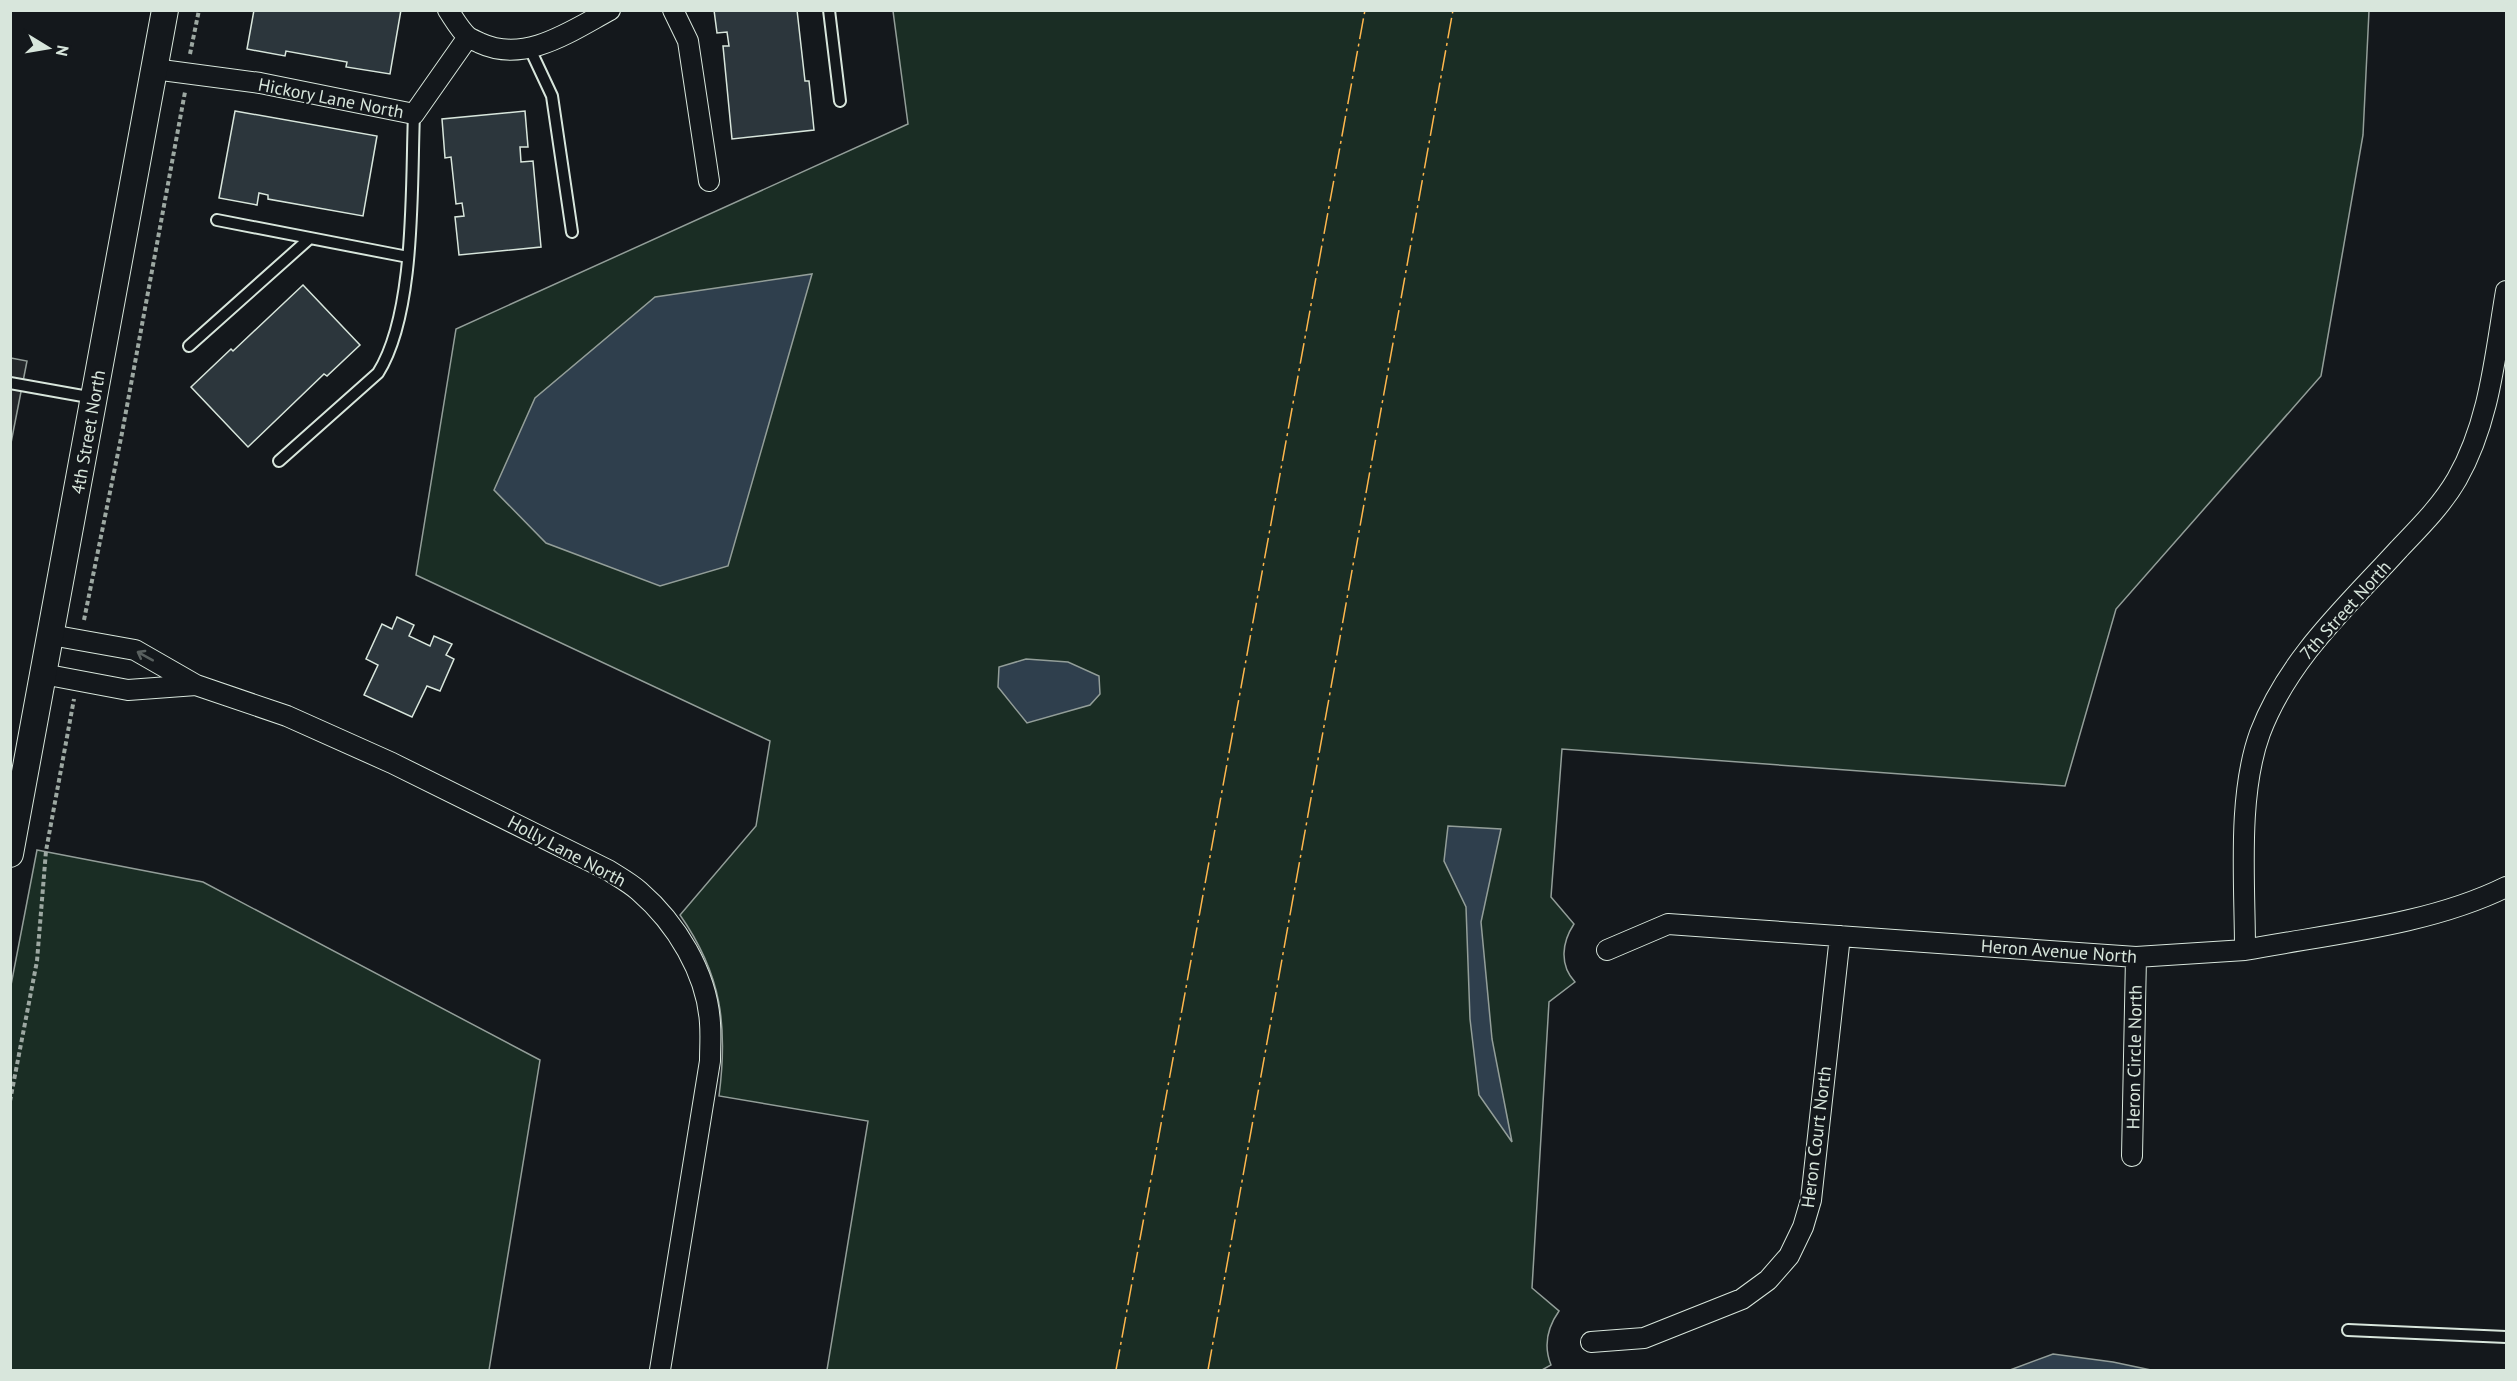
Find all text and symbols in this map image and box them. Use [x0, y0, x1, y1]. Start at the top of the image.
north arrow [18, 18, 78, 78]
text: N [52, 44, 74, 58]
street label: Hickory Lane North [256, 73, 406, 123]
street label: 4th Street North [66, 368, 110, 496]
street label: 7th Street North [2295, 556, 2395, 664]
one-way arrow [137, 650, 154, 662]
street label: Holly Lane North [504, 810, 630, 892]
street label: Heron Avenue North [1980, 934, 2138, 968]
street label: Heron Circle North [2121, 985, 2147, 1129]
street label: Heron Court North [1796, 1065, 1836, 1209]

